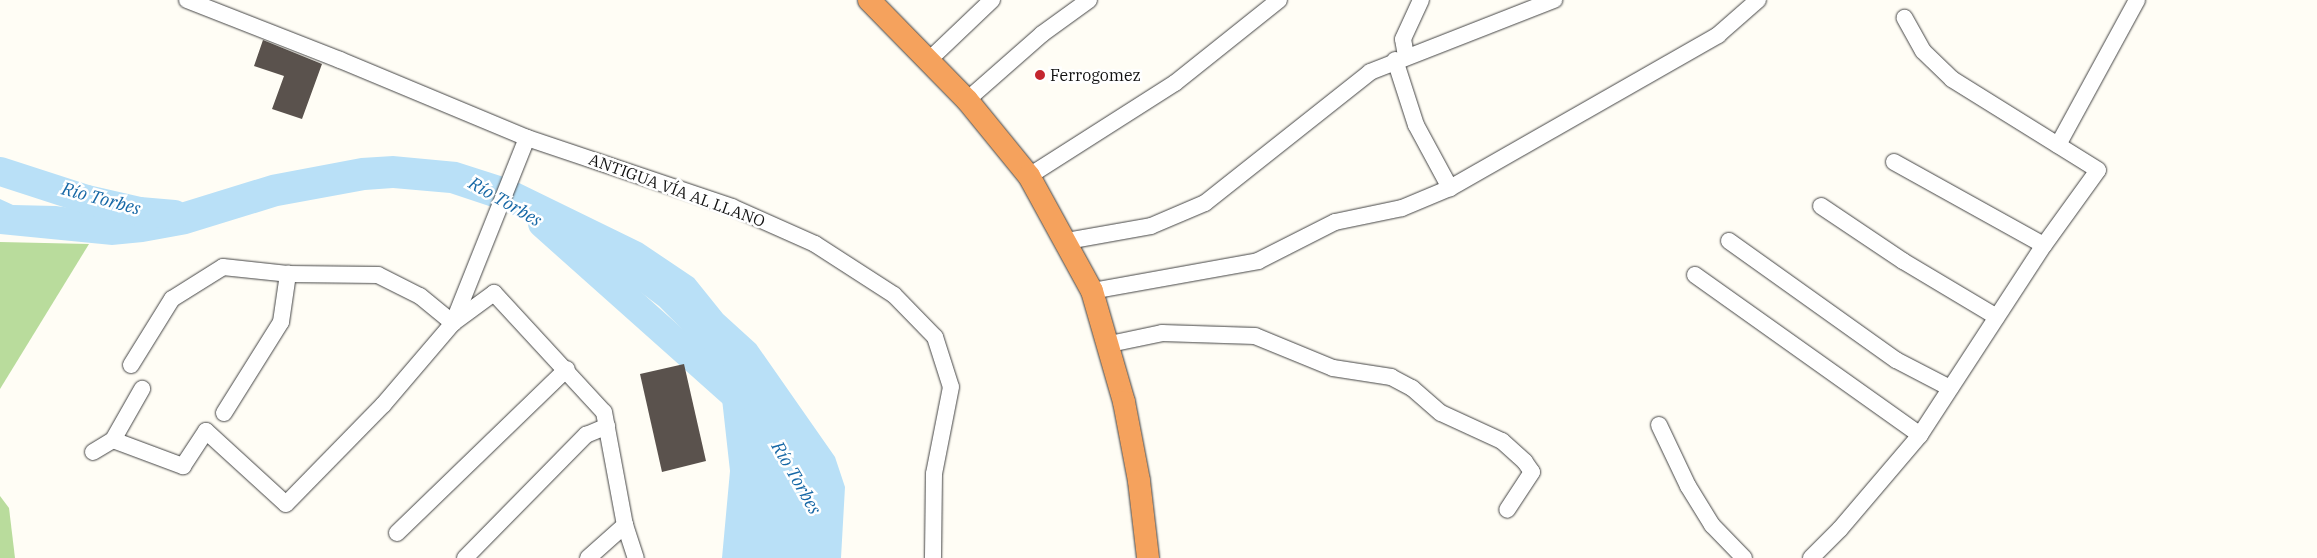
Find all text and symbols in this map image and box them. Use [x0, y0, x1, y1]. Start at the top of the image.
place label: Ferrogomez [1050, 65, 1141, 85]
marker: Ferrogomez [1034, 69, 1046, 81]
street label: ANTIGUA VÍA AL LLANO [586, 149, 768, 231]
water label: Río Torbes [465, 173, 545, 231]
water label: Río Torbes [59, 178, 143, 220]
water label: Río Torbes [767, 438, 825, 518]

